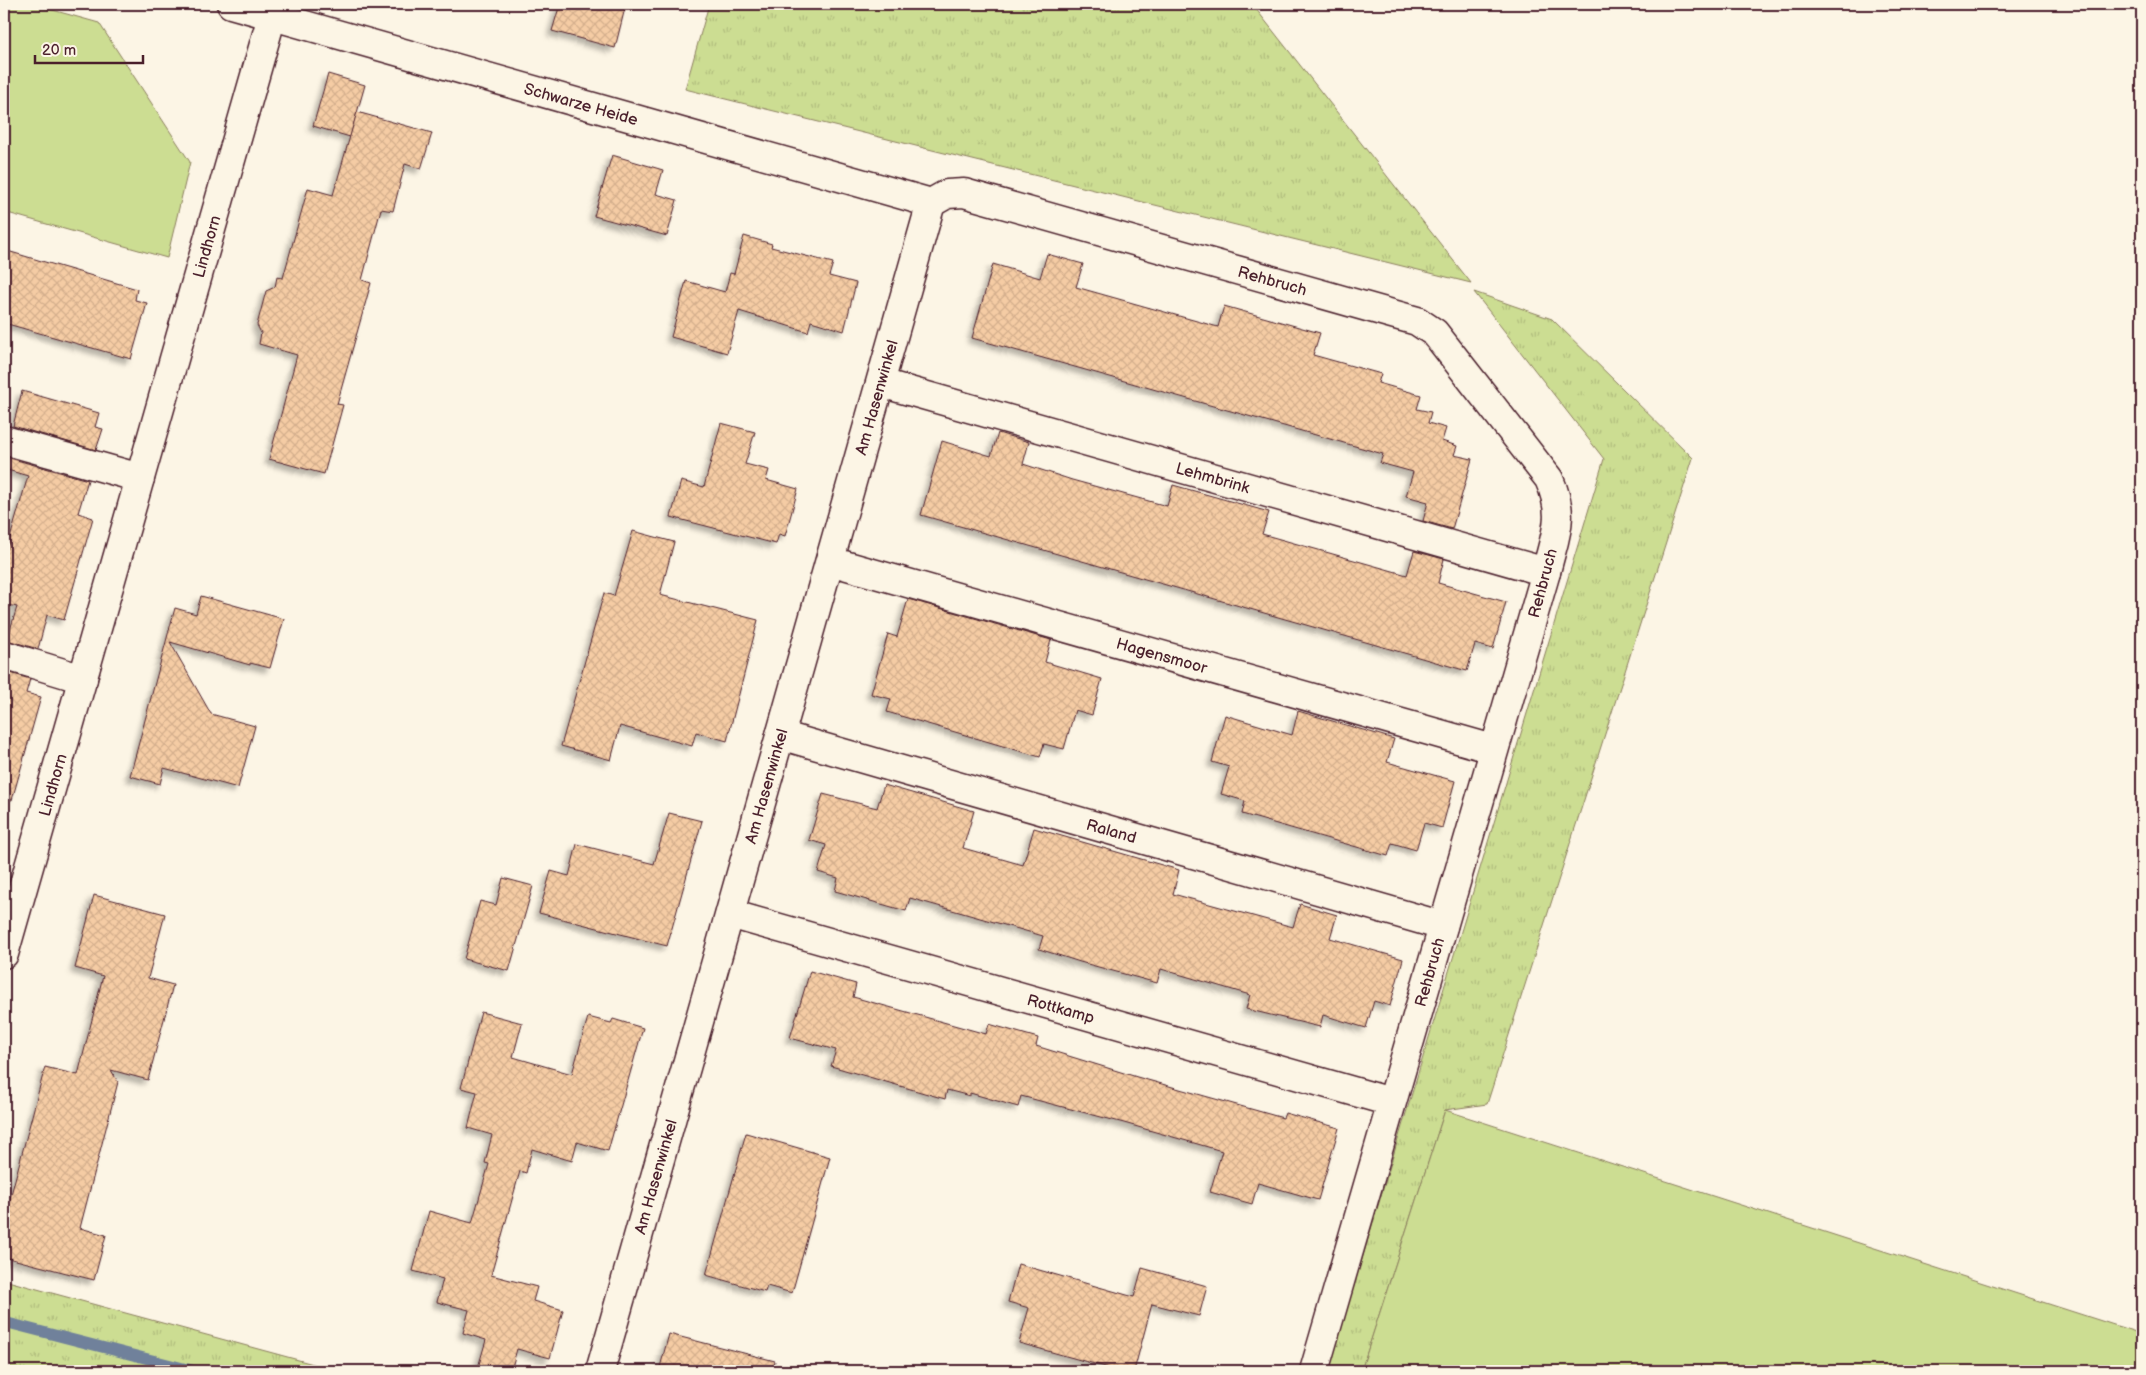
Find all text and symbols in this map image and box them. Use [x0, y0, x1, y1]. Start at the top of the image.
scale bar [35, 32, 142, 64]
text: 20 m [42, 41, 76, 60]
street label: Schwarze Heide [522, 80, 640, 130]
street label: Lindhorn [190, 213, 226, 280]
street label: Rehbruch [1235, 263, 1309, 300]
street label: Am Hasenwinkel [852, 338, 903, 457]
street label: Lehmbrink [1173, 459, 1252, 498]
street label: Rehbruch [1525, 547, 1562, 620]
street label: Hagensmoor [1114, 635, 1209, 679]
street label: Am Hasenwinkel [742, 727, 793, 846]
street label: Lindhorn [36, 752, 72, 819]
street label: Raland [1084, 816, 1138, 848]
street label: Rehbruch [1412, 936, 1449, 1009]
street label: Rottkamp [1025, 991, 1096, 1028]
street label: Am Hasenwinkel [631, 1117, 682, 1237]

